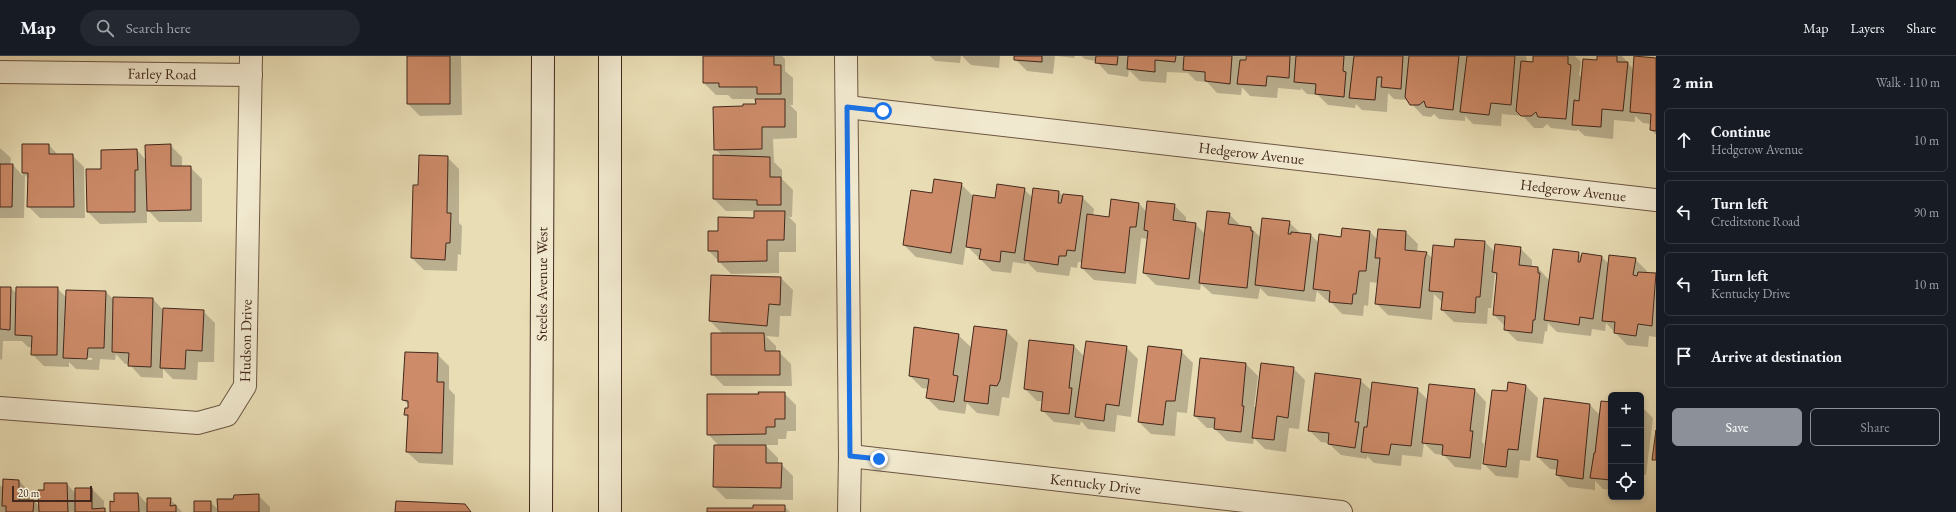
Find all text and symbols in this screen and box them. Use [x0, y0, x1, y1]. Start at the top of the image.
search box [80, 10, 360, 46]
text: Map [20, 15, 56, 40]
icon: search [94, 17, 116, 39]
text: Search here [126, 18, 191, 37]
text: Map [1803, 19, 1828, 37]
text: Layers [1850, 19, 1885, 37]
text: Share [1907, 19, 1936, 37]
street label: Farley Road [128, 64, 197, 83]
text: 2 min [1672, 71, 1713, 93]
text: Walk · 110 m [1876, 74, 1940, 91]
route start [874, 102, 892, 120]
text: Continue [1711, 122, 1771, 141]
icon: ahead [1673, 129, 1695, 151]
text: 10 m [1914, 132, 1939, 149]
street label: Hedgerow Avenue [1197, 137, 1305, 169]
text: Hedgerow Avenue [1711, 141, 1803, 158]
street label: Hedgerow Avenue [1519, 174, 1627, 206]
text: Turn left [1711, 194, 1768, 213]
icon: left [1673, 201, 1695, 223]
text: 90 m [1914, 204, 1939, 221]
text: Creditstone Road [1711, 213, 1800, 230]
street label: Steeles Avenue West [532, 226, 551, 341]
text: Turn left [1711, 266, 1768, 285]
icon: left [1673, 273, 1695, 295]
text: 10 m [1914, 276, 1939, 293]
text: Kentucky Drive [1711, 285, 1790, 302]
street label: Hudson Drive [235, 299, 256, 382]
icon: arrive [1673, 345, 1695, 367]
text: Arrive at destination [1711, 347, 1842, 366]
map controls [1608, 392, 1644, 500]
button: + [1608, 392, 1644, 428]
button: Save [1672, 408, 1802, 446]
button: Share [1810, 408, 1940, 446]
button: − [1608, 428, 1644, 464]
route end [870, 450, 888, 468]
button: locate [1608, 464, 1644, 500]
street label: Kentucky Drive [1049, 469, 1142, 498]
scale bar [12, 484, 92, 503]
text: 20 m [18, 486, 39, 500]

